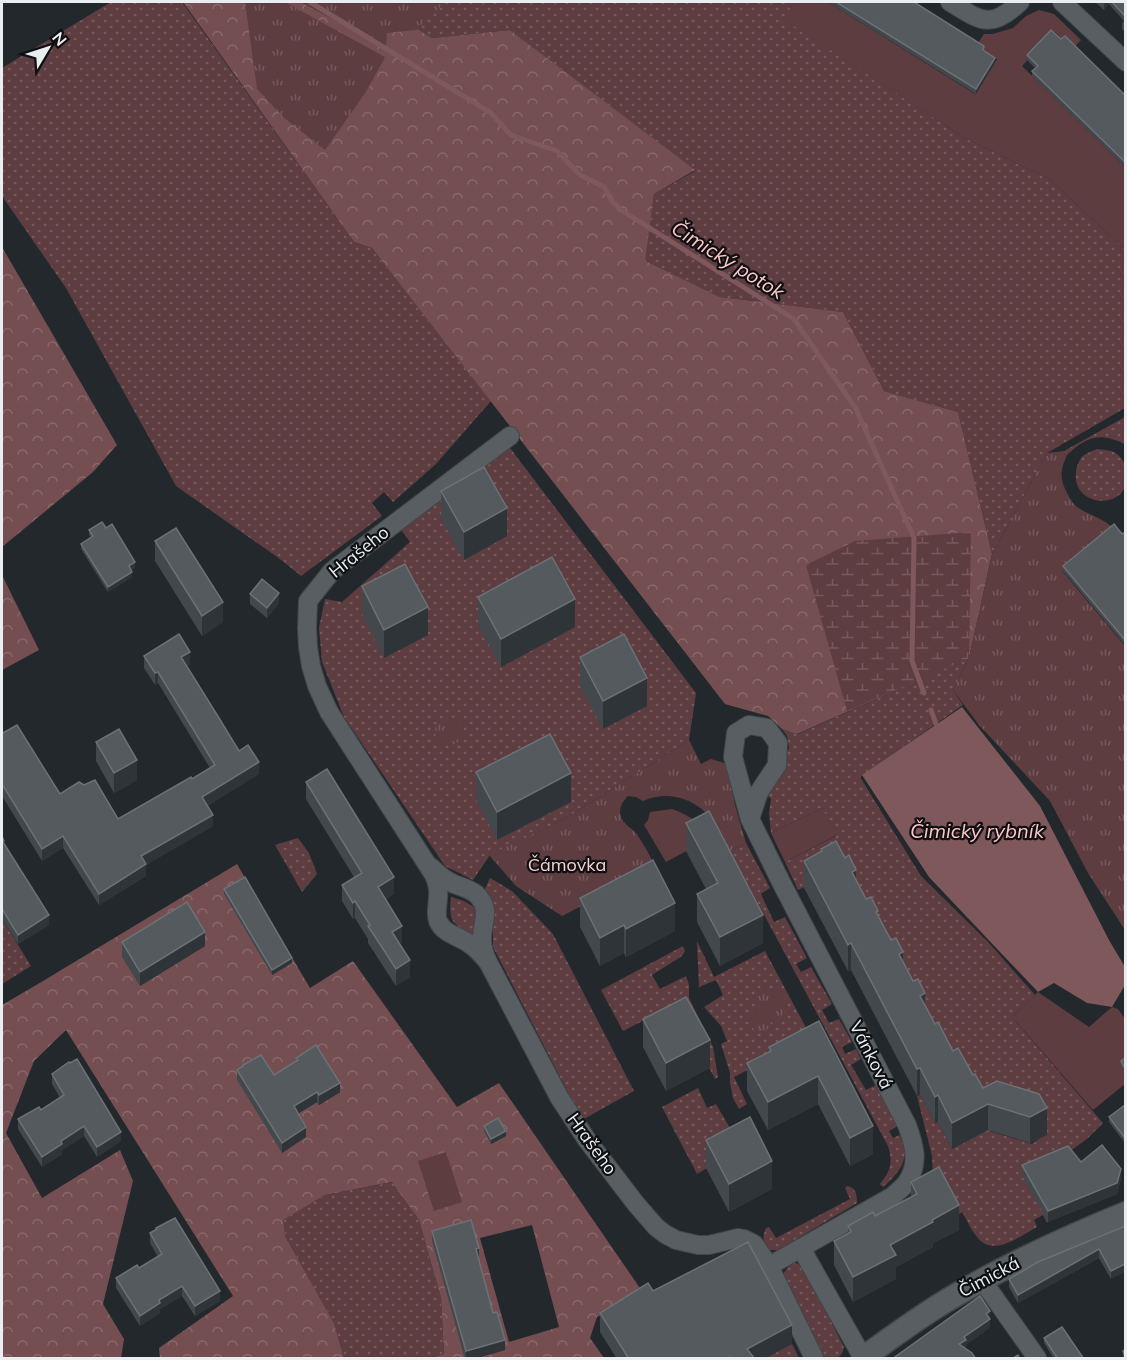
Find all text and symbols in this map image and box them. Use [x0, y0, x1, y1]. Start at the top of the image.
north arrow [18, 18, 78, 78]
text: N [48, 28, 71, 50]
water label: Čimický potok [667, 215, 790, 305]
street label: Hrašeho [324, 520, 393, 583]
water label: Čimický rybník [910, 818, 1045, 843]
park label: Čámovka [528, 853, 606, 876]
street label: Vánková [845, 1017, 898, 1093]
street label: Hrašeho [562, 1108, 622, 1179]
street label: Čimická [954, 1251, 1023, 1302]

